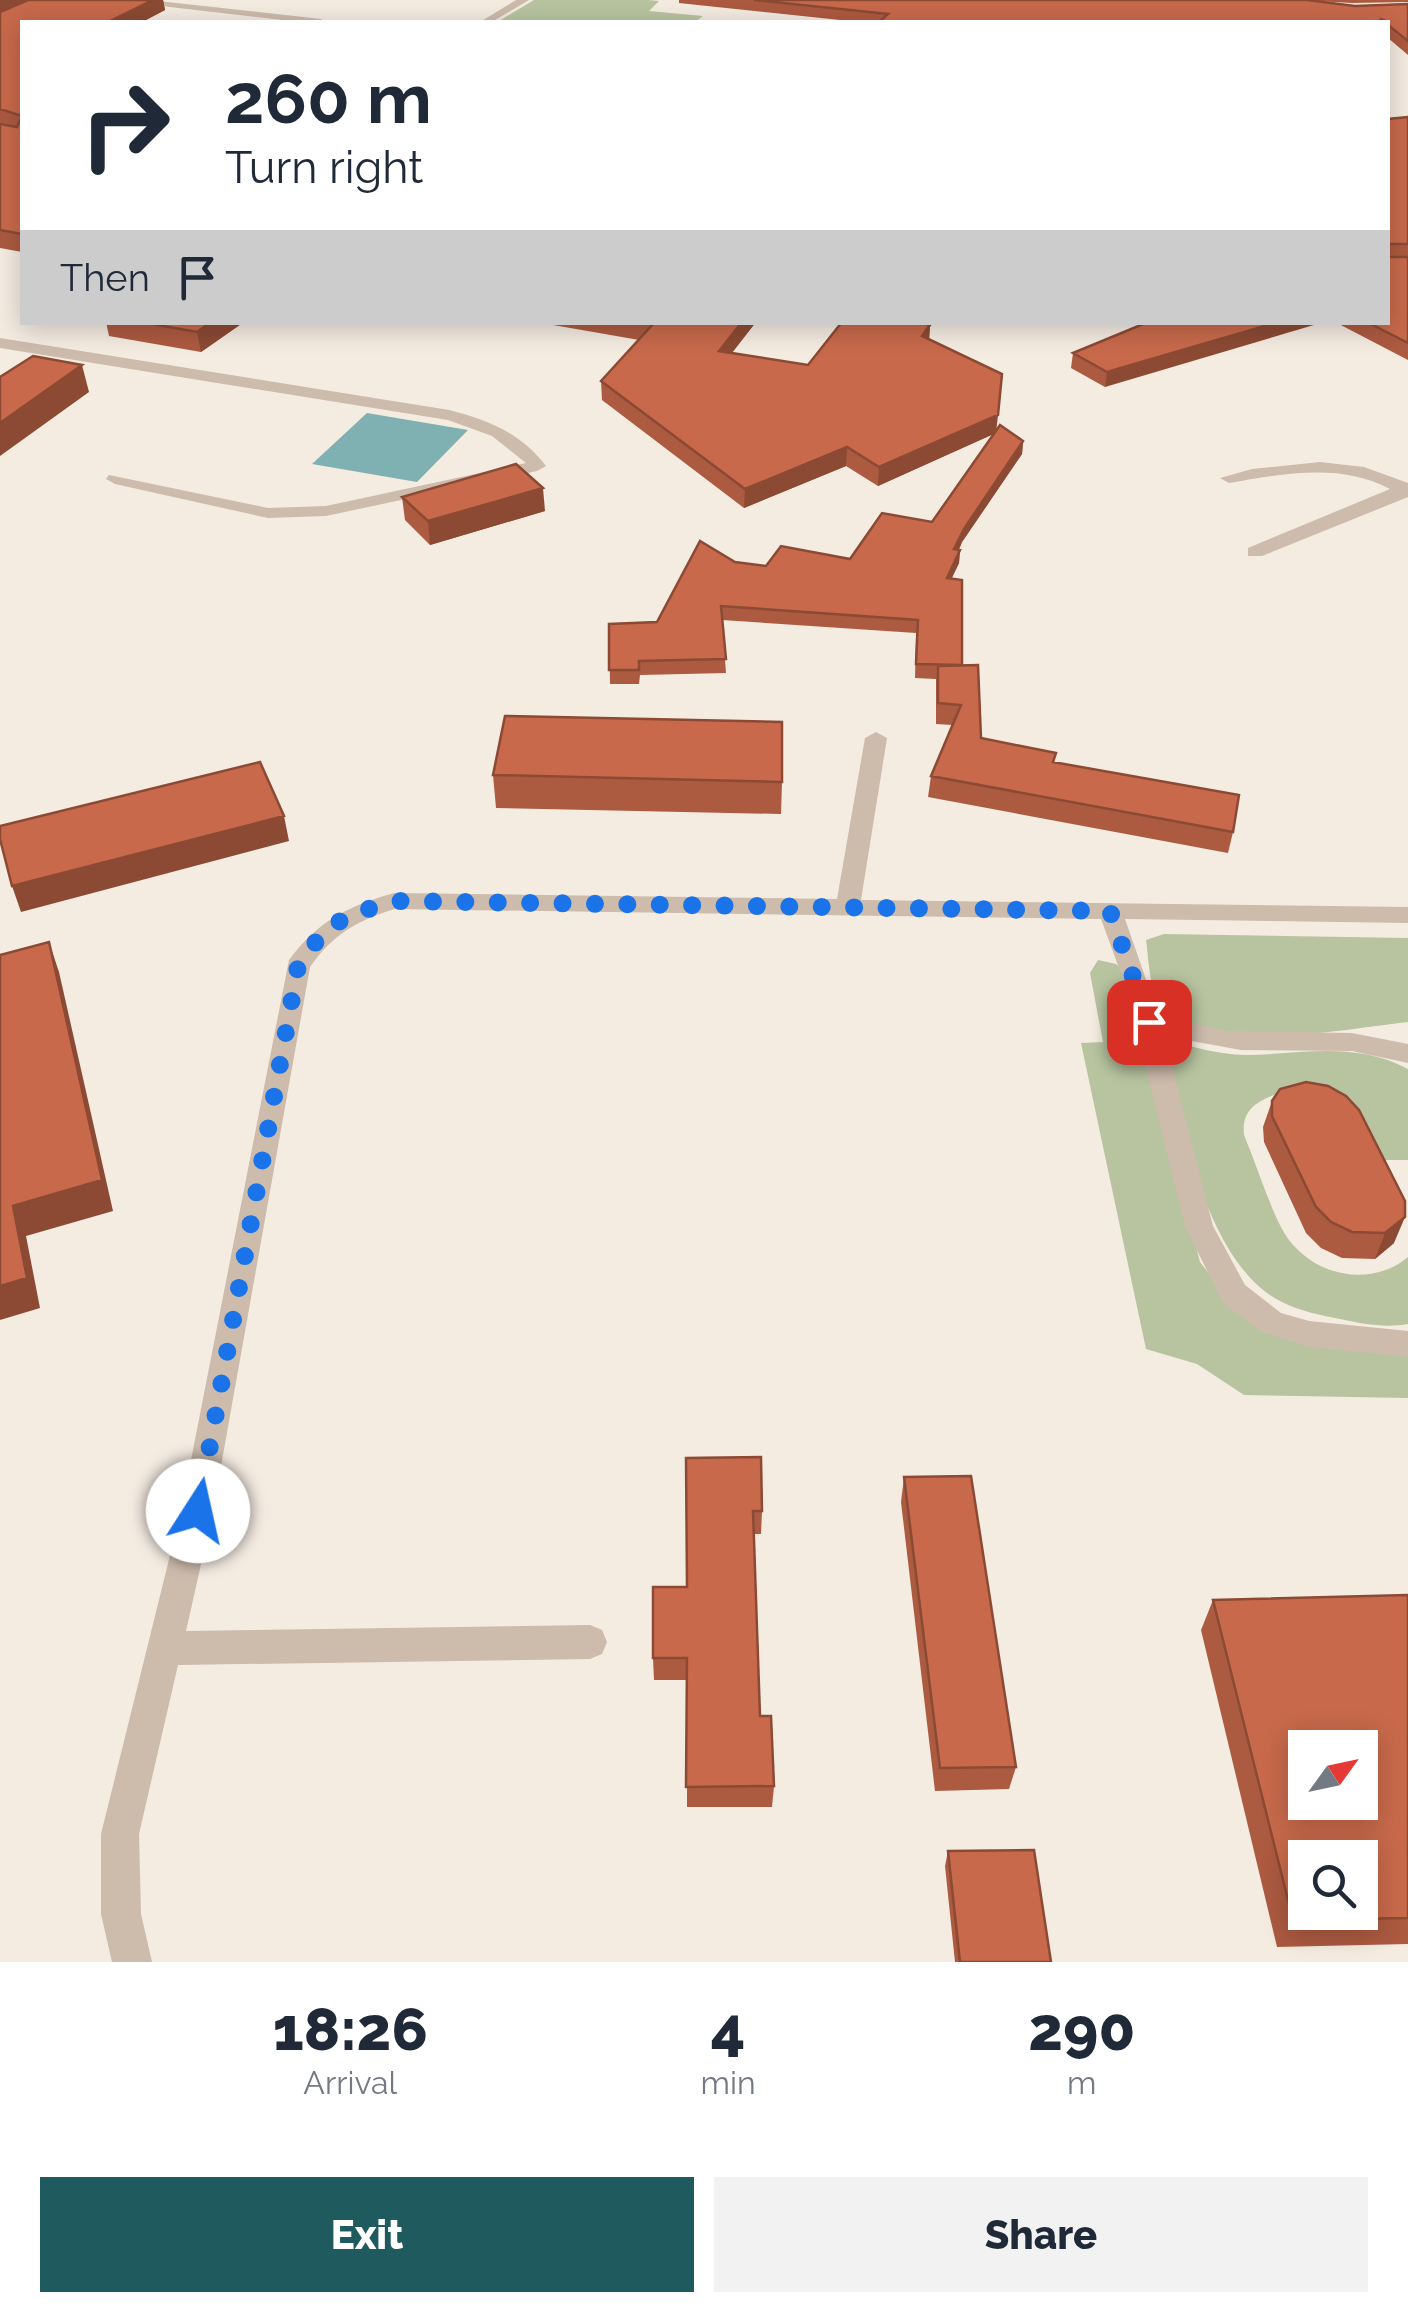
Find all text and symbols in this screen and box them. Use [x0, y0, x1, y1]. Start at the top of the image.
text: 260 m [225, 57, 432, 139]
icon: right [60, 60, 190, 190]
text: Turn right [225, 141, 423, 194]
icon: arrive [170, 250, 225, 305]
text: Then [60, 255, 150, 300]
pin [1107, 980, 1192, 1065]
icon: arrive [1122, 995, 1177, 1050]
position arrow [146, 1459, 250, 1563]
north arrow [1288, 1730, 1378, 1820]
map controls [1288, 1730, 1378, 1930]
button: search [1288, 1840, 1378, 1930]
text: 18:26 [273, 1994, 428, 2064]
text: 4 [711, 1994, 745, 2064]
text: 290 [1028, 1994, 1135, 2064]
text: Arrival [303, 2064, 397, 2101]
text: min [701, 2064, 756, 2101]
text: m [1067, 2064, 1097, 2101]
button: Exit [40, 2177, 694, 2292]
button: Share [714, 2177, 1368, 2292]

